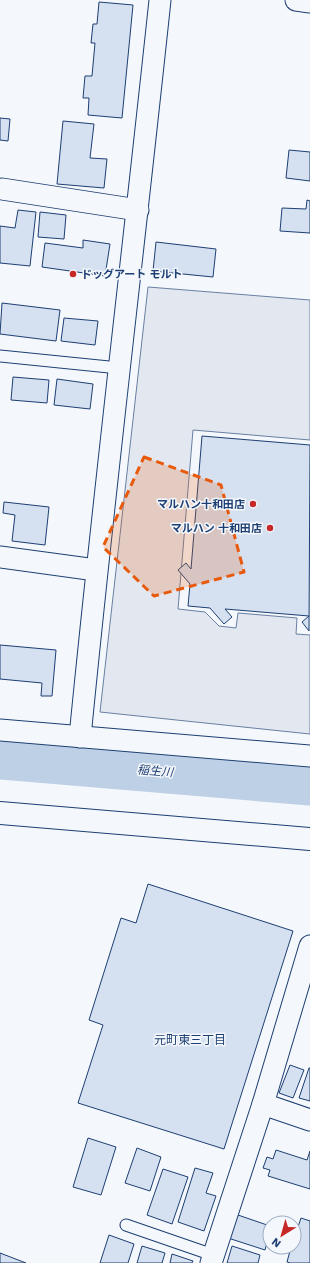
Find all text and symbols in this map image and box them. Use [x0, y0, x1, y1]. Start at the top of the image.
place label: ドッグアート モルト [81, 268, 183, 281]
marker: ドッグアート モルト [68, 269, 78, 279]
place label: マルハン十和田店 [157, 498, 245, 511]
marker: マルハン十和田店 [248, 499, 258, 509]
place label: マルハン 十和田店 [171, 522, 262, 535]
marker: マルハン 十和田店 [265, 523, 275, 533]
water label: 稲生川 [136, 762, 176, 780]
district label: 元町東三丁目 [154, 1033, 226, 1047]
north arrow [262, 1215, 302, 1255]
text: N [269, 1235, 283, 1250]

